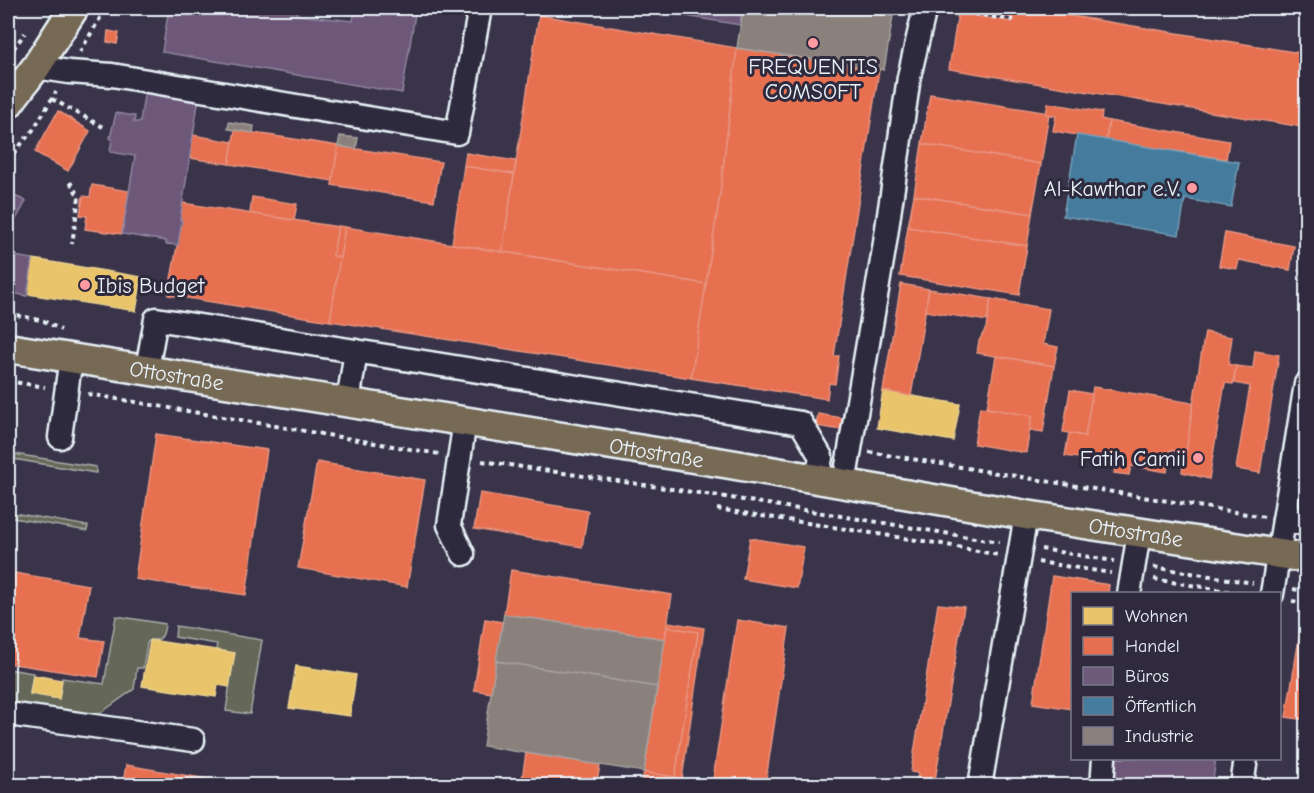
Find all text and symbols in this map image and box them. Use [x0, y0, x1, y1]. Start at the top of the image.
marker: FREQUENTIS COMSOFT [806, 36, 820, 50]
place label: FREQUENTIS COMSOFT [748, 54, 878, 105]
place label: Al-Kawthar e.V. [1044, 176, 1180, 202]
marker: Al-Kawthar e.V. [1185, 181, 1199, 195]
place label: Ibis Budget [97, 273, 205, 299]
marker: Ibis Budget [78, 278, 92, 292]
street label: Ottostraße [128, 356, 226, 397]
street label: Ottostraße [607, 433, 706, 474]
place label: Fatih Camii [1080, 446, 1186, 472]
marker: Fatih Camii [1191, 451, 1205, 465]
street label: Ottostraße [1087, 513, 1185, 553]
legend [1071, 592, 1281, 760]
text: Wohnen [1125, 606, 1188, 627]
text: Handel [1125, 636, 1180, 657]
text: Büros [1125, 666, 1169, 687]
text: Öffentlich [1125, 696, 1197, 717]
text: Industrie [1125, 726, 1194, 747]

